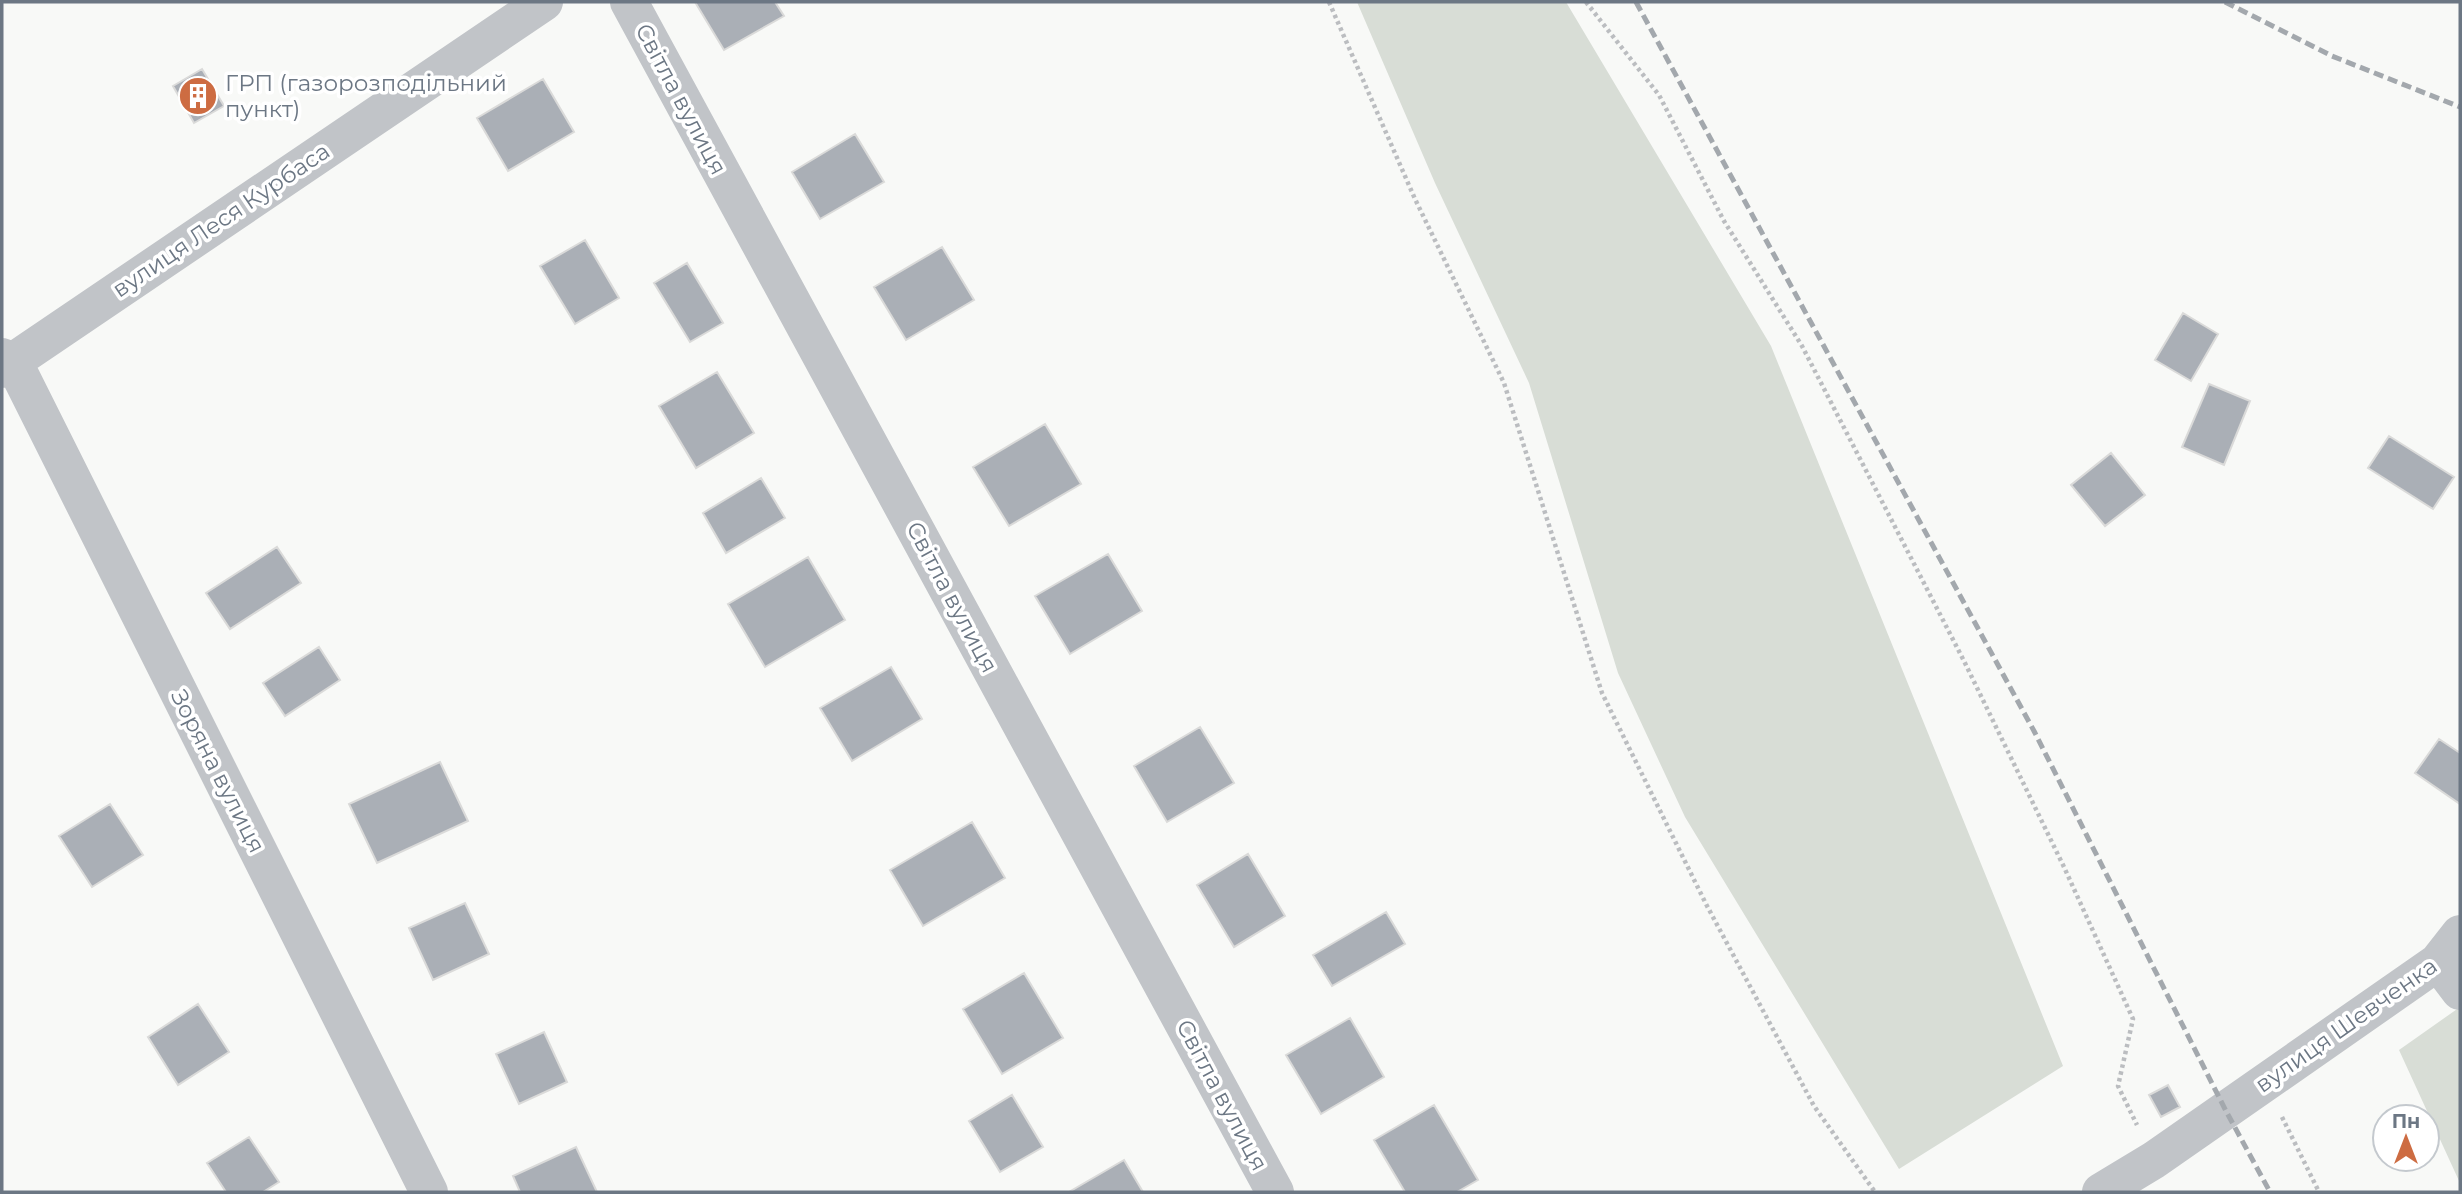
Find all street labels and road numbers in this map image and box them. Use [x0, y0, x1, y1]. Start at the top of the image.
street label: Світла вулиця [629, 19, 733, 179]
street label: вулиця Леся Курбаса [107, 137, 335, 303]
street label: Світла вулиця [900, 517, 1004, 677]
street label: Зоряна вулиця [165, 685, 271, 857]
street label: вулиця Шевченка [2250, 952, 2442, 1098]
street label: Світла вулиця [1170, 1015, 1274, 1175]

